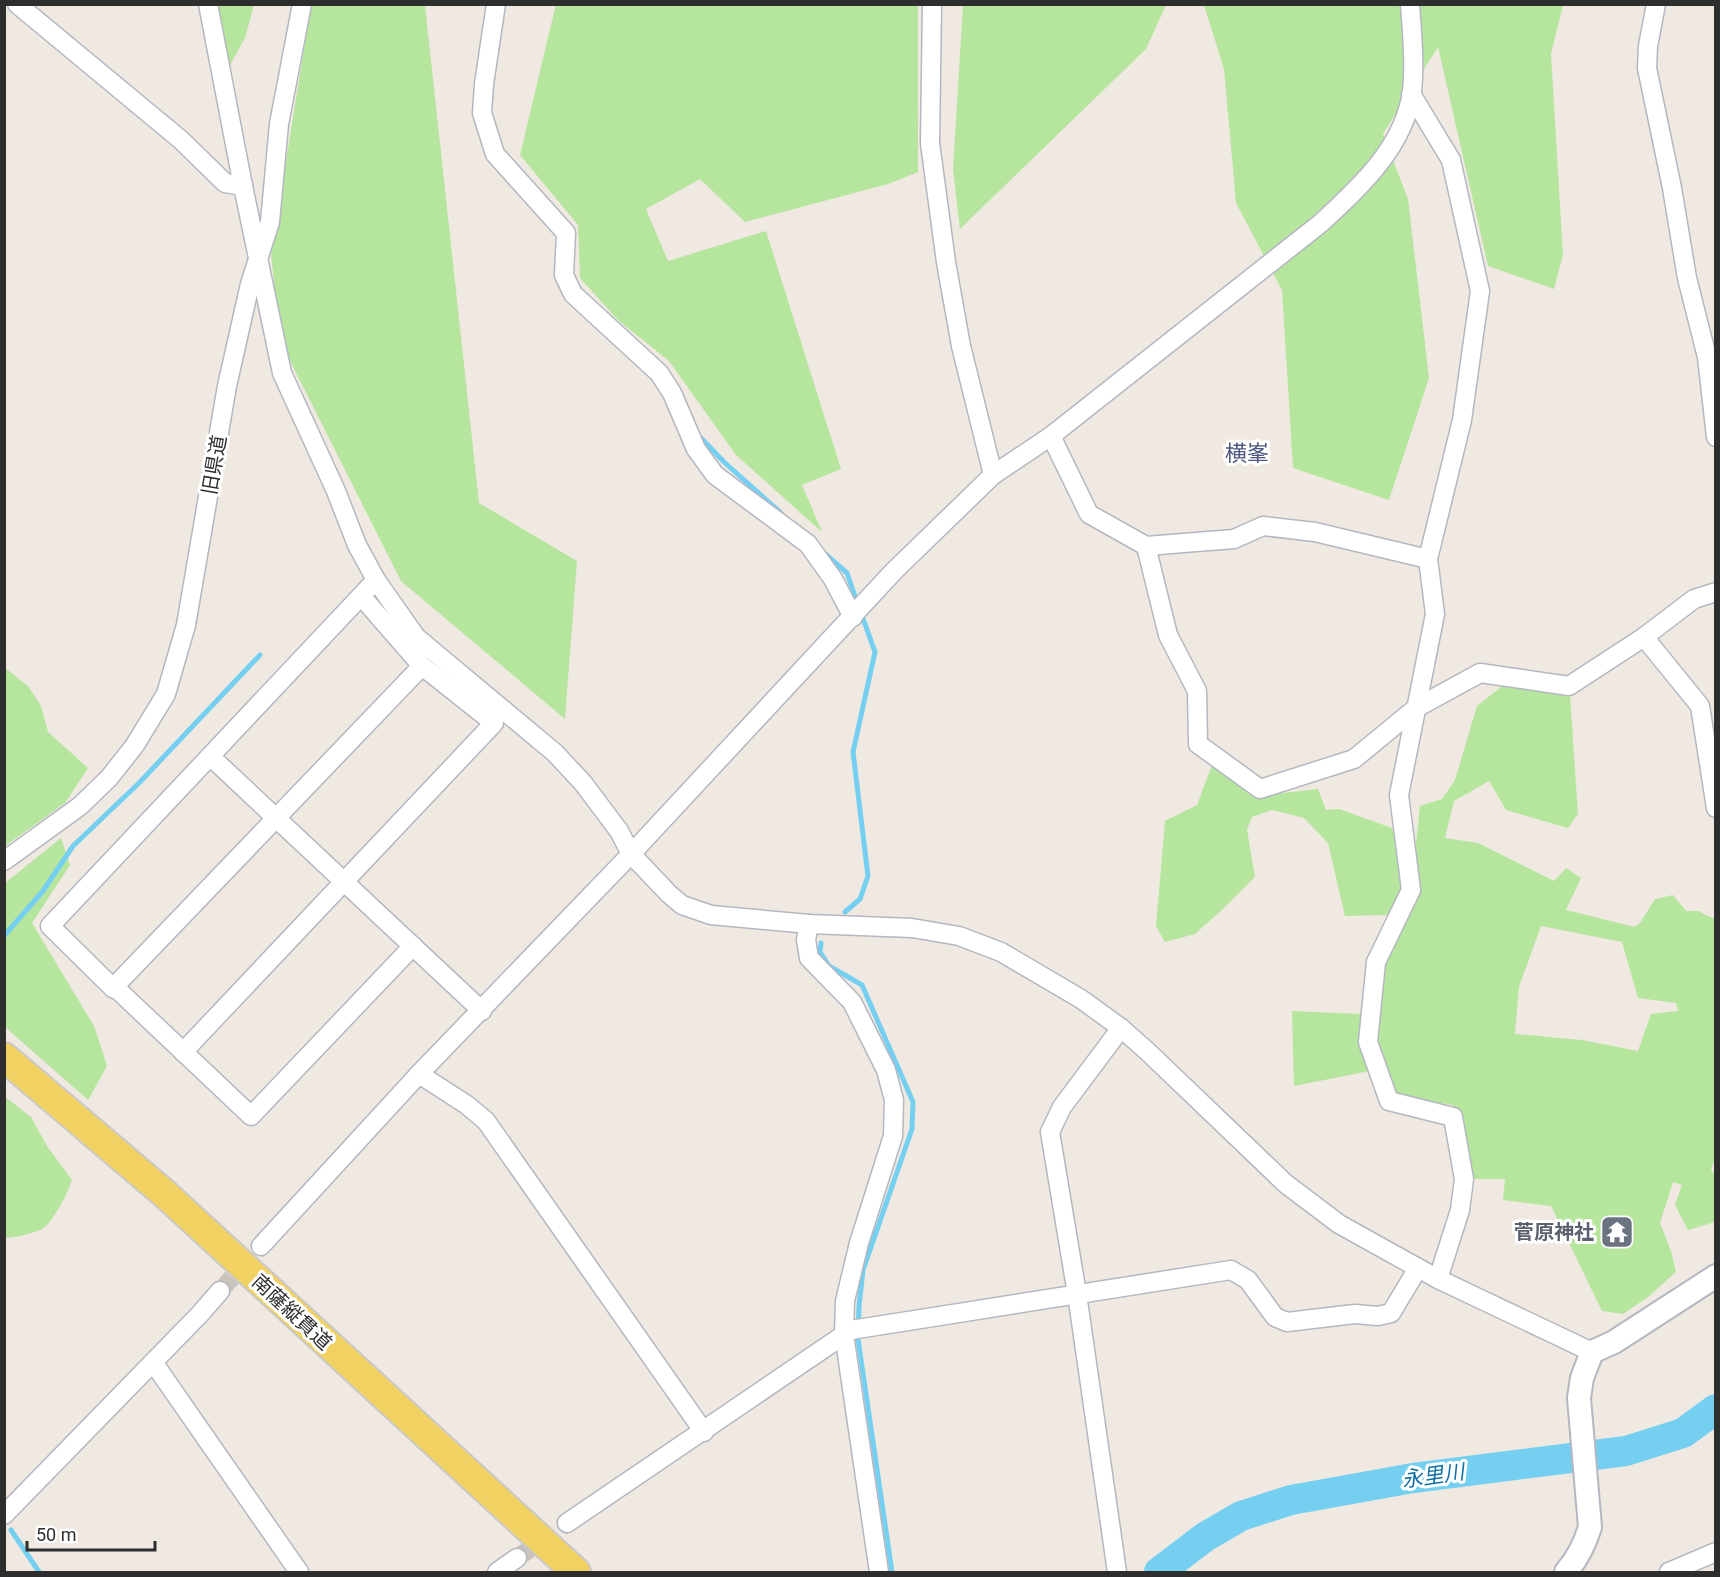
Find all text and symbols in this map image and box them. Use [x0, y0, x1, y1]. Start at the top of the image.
street label: 旧県道 [197, 433, 231, 497]
district label: 横峯 [1225, 441, 1269, 466]
temple icon: 菅原神社 [1599, 1214, 1635, 1250]
place label: 菅原神社 [1514, 1220, 1594, 1244]
street label: 南薩縦貫道 [247, 1269, 337, 1355]
water label: 永里川 [1400, 1459, 1468, 1492]
scale bar [27, 1514, 154, 1552]
text: 50 m [36, 1524, 76, 1545]

